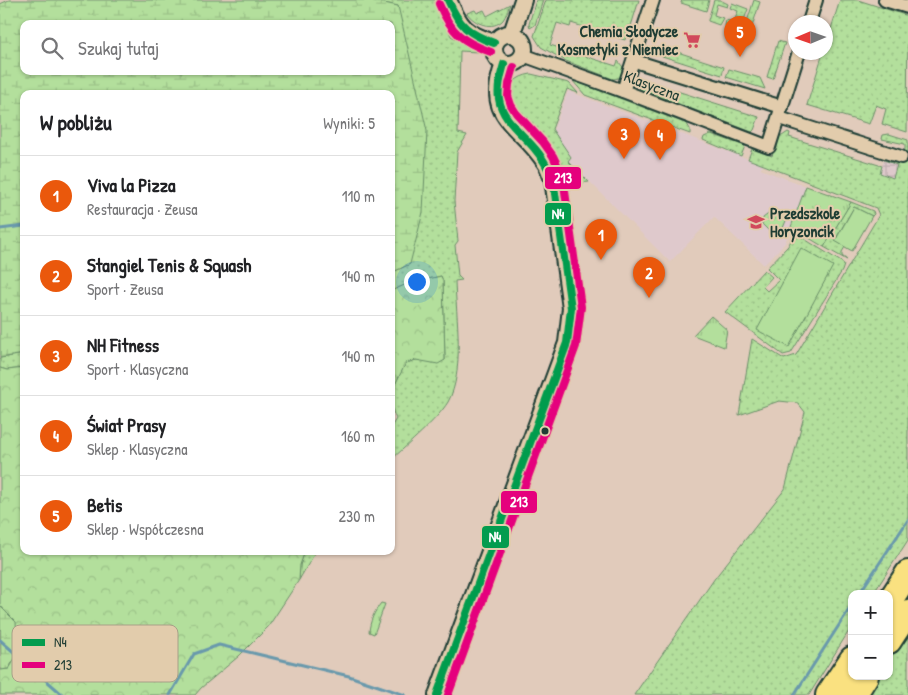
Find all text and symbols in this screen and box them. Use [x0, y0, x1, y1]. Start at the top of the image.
north arrow [788, 15, 833, 60]
pin: 5 [724, 16, 756, 57]
search box [20, 20, 395, 75]
place label: Chemia Słodycze Kosmetyki z Niemiec [558, 20, 679, 61]
supermarket icon: Chemia Słodycze Kosmetyki z Niemiec [682, 30, 702, 50]
icon: search [38, 34, 66, 62]
text: Szukaj tutaj [78, 35, 159, 61]
street label: Klasyczna [621, 64, 683, 106]
text: W pobliżu [40, 108, 112, 137]
text: Wyniki: 5 [323, 112, 375, 134]
pin: 3 [608, 118, 640, 159]
pin: 4 [644, 119, 676, 160]
line badge: 213 [544, 166, 582, 190]
text: 213 [554, 168, 573, 187]
text: Viva la Pizza [87, 172, 175, 198]
text: 1 [53, 185, 59, 207]
text: 110 m [342, 185, 375, 207]
text: Restauracja · Zeusa [87, 198, 198, 220]
line badge: N4 [544, 202, 572, 226]
place label: Przedszkole Horyzoncik [770, 202, 841, 243]
text: N4 [552, 204, 565, 223]
school or university icon: Przedszkole Horyzoncik [746, 212, 766, 232]
pin: 1 [585, 219, 617, 260]
text: Stangiel Tenis & Squash [87, 252, 251, 278]
pin: 2 [633, 257, 665, 298]
text: 2 [52, 265, 60, 287]
text: 140 m [341, 265, 375, 287]
your location [404, 269, 430, 295]
text: Sport · Zeusa [87, 278, 163, 300]
text: NH Fitness [87, 332, 159, 358]
text: 3 [52, 345, 60, 367]
text: 140 m [341, 345, 375, 367]
text: Sport · Klasyczna [87, 358, 188, 380]
text: Świat Prasy [87, 412, 166, 438]
text: 4 [53, 425, 59, 447]
text: 160 m [341, 425, 375, 447]
unlabelled marker [540, 426, 550, 436]
text: Sklep · Klasyczna [87, 438, 187, 460]
line badge: 213 [500, 490, 538, 514]
text: Betis [87, 492, 122, 518]
text: 213 [510, 492, 529, 511]
text: 5 [53, 505, 59, 527]
text: 230 m [339, 505, 375, 527]
text: Sklep · Współczesna [87, 518, 204, 540]
line badge: N4 [481, 525, 510, 549]
text: N4 [489, 527, 502, 546]
map controls [848, 590, 893, 680]
button: + [848, 590, 893, 635]
legend [12, 625, 178, 682]
text: N4 [54, 632, 67, 651]
button: − [848, 635, 893, 680]
text: 213 [54, 655, 72, 674]

